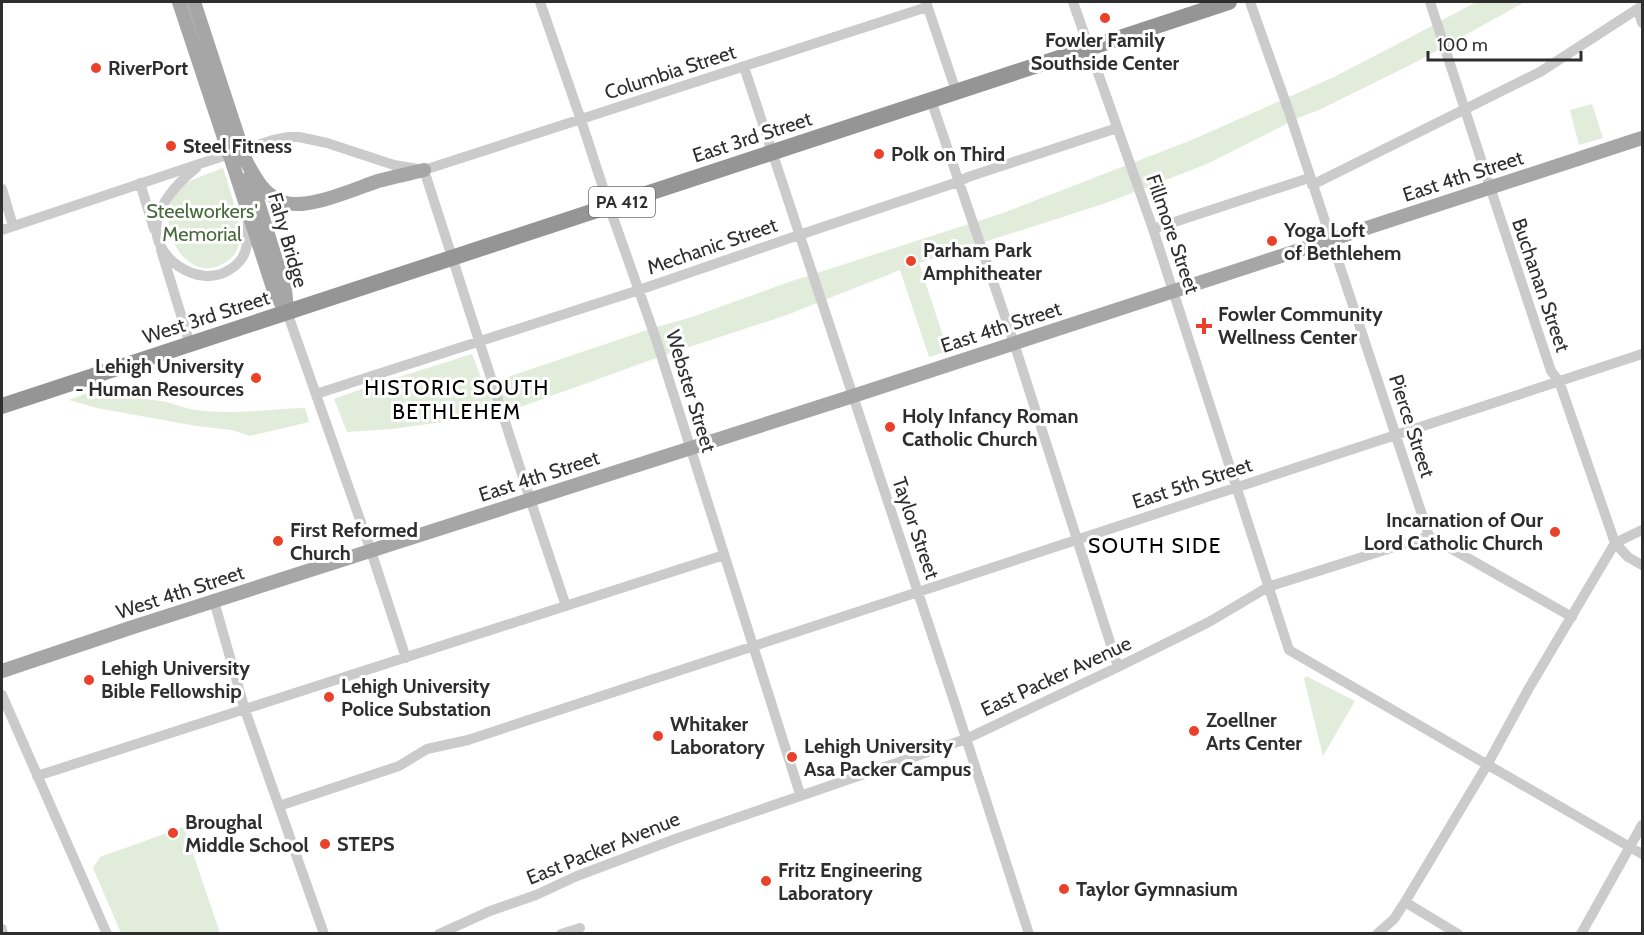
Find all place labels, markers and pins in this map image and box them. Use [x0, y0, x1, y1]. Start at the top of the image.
marker: Fowler Family Southside Center [1098, 11, 1112, 25]
place label: Fowler Family Southside Center [1031, 28, 1180, 75]
place label: RiverPort [108, 56, 188, 80]
marker: RiverPort [89, 61, 103, 75]
place label: Steel Fitness [183, 134, 292, 158]
marker: Steel Fitness [164, 139, 178, 153]
place label: Polk on Third [891, 142, 1005, 166]
marker: Polk on Third [872, 147, 886, 161]
place label: Yoga Loft of Bethlehem [1283, 218, 1401, 265]
marker: Yoga Loft of Bethlehem [1265, 234, 1279, 248]
place label: Parham Park Amphitheater [923, 238, 1042, 285]
marker: Parham Park Amphitheater [904, 254, 918, 268]
place label: Fowler Community Wellness Center [1218, 302, 1383, 349]
marker: Fowler Community Wellness Center [1195, 317, 1213, 335]
place label: Lehigh University - Human Resources [75, 354, 244, 401]
marker: Lehigh University - Human Resources [249, 371, 263, 385]
place label: Holy Infancy Roman Catholic Church [902, 404, 1079, 451]
marker: Holy Infancy Roman Catholic Church [883, 420, 897, 434]
place label: Incarnation of Our Lord Catholic Church [1364, 508, 1543, 555]
place label: First Reformed Church [290, 518, 418, 565]
marker: Incarnation of Our Lord Catholic Church [1548, 525, 1562, 539]
marker: First Reformed Church [271, 534, 285, 548]
place label: Lehigh University Bible Fellowship [101, 656, 250, 703]
marker: Lehigh University Bible Fellowship [82, 673, 96, 687]
place label: Lehigh University Police Substation [341, 674, 491, 721]
marker: Lehigh University Police Substation [322, 690, 336, 704]
place label: Zoellner Arts Center [1206, 708, 1302, 755]
place label: Whitaker Laboratory [670, 712, 765, 759]
marker: Zoellner Arts Center [1187, 724, 1201, 738]
marker: Whitaker Laboratory [651, 729, 665, 743]
place label: Lehigh University Asa Packer Campus [804, 734, 971, 781]
marker: Lehigh University Asa Packer Campus [785, 750, 799, 764]
place label: Broughal Middle School [185, 810, 309, 857]
marker: Broughal Middle School [166, 826, 180, 840]
place label: STEPS [337, 832, 395, 856]
marker: STEPS [318, 837, 332, 851]
place label: Fritz Engineering Laboratory [778, 858, 922, 905]
marker: Fritz Engineering Laboratory [759, 874, 773, 888]
place label: Taylor Gymnasium [1076, 877, 1238, 901]
marker: Taylor Gymnasium [1057, 882, 1071, 896]

